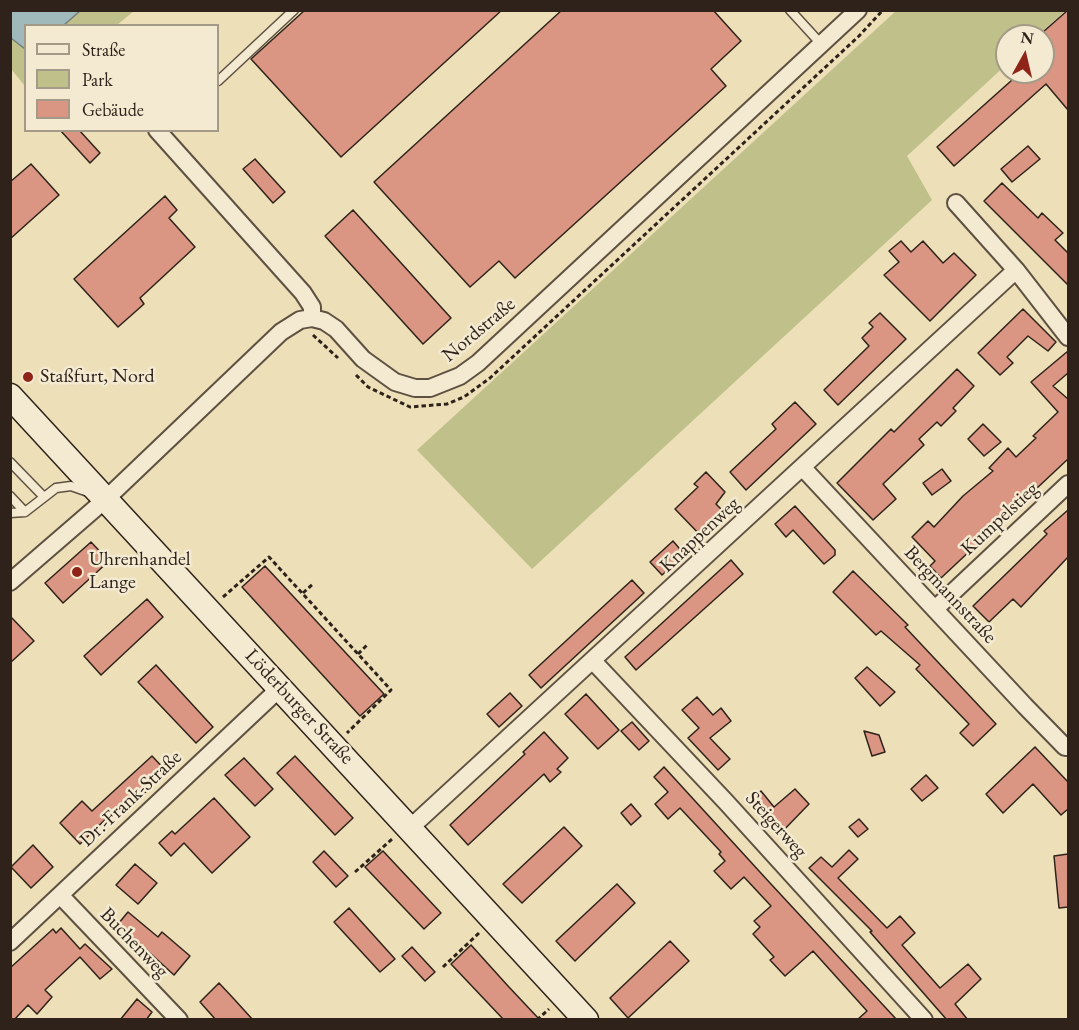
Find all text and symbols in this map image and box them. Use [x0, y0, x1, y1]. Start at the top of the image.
legend [24, 24, 219, 132]
north arrow [995, 24, 1055, 84]
text: N [1019, 26, 1035, 49]
text: Straße [82, 38, 125, 61]
text: Park [82, 68, 113, 91]
text: Gebäude [82, 98, 144, 121]
street label: Nordstraße [438, 293, 520, 367]
place label: Staßfurt, Nord [40, 365, 155, 389]
marker: Staßfurt, Nord [21, 370, 35, 384]
street label: Kumpelstieg [956, 477, 1044, 561]
street label: Knappenweg [655, 492, 745, 578]
street label: Bergmannstraße [899, 541, 1001, 649]
place label: Uhrenhandel Lange [89, 548, 191, 595]
marker: Uhrenhandel Lange [70, 565, 84, 579]
street label: Löderburger Straße [239, 644, 359, 770]
street label: Dr.-Frank-Straße [75, 746, 187, 852]
street label: Steigerweg [740, 787, 812, 863]
street label: Buchenweg [95, 903, 173, 983]

